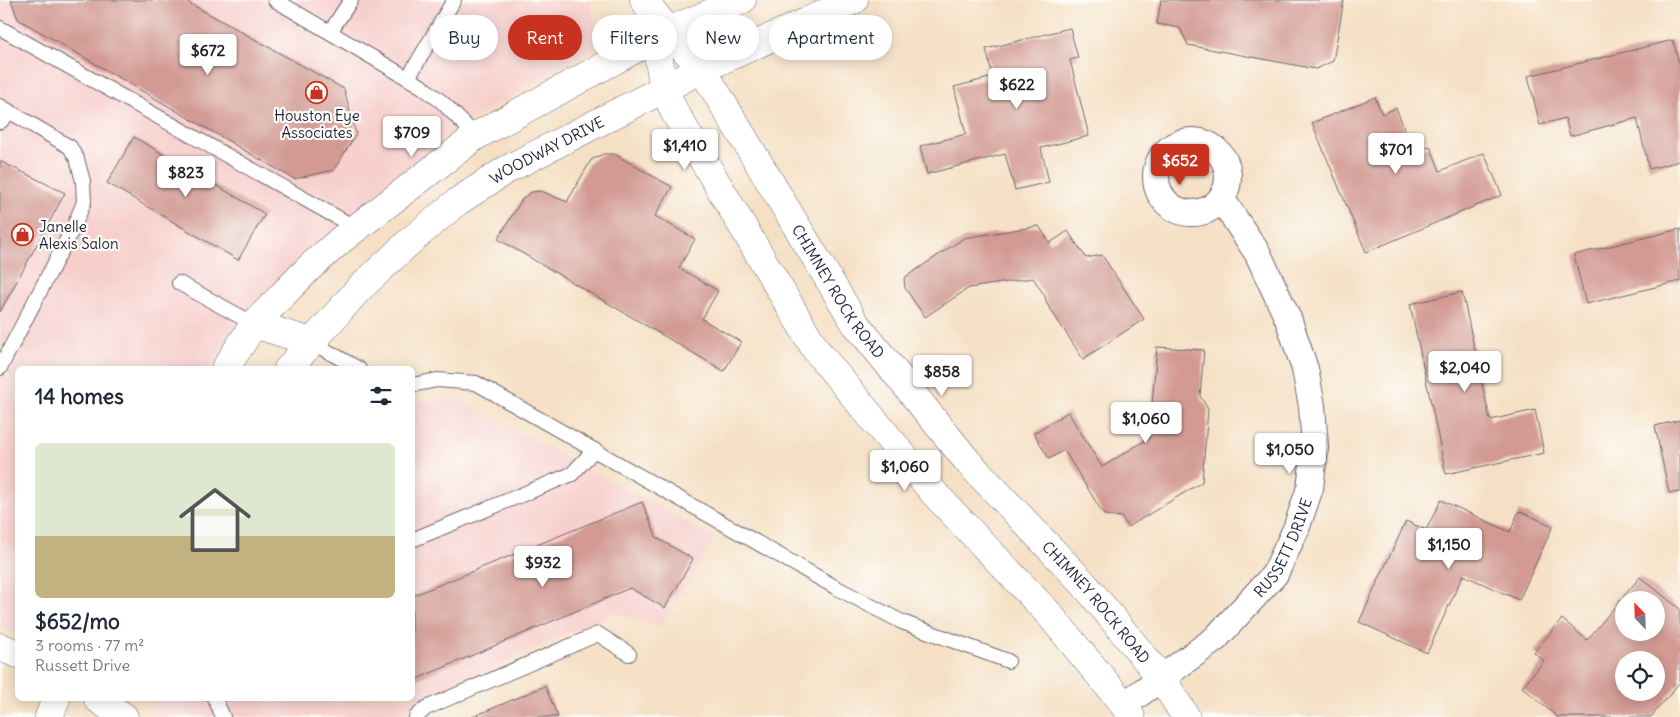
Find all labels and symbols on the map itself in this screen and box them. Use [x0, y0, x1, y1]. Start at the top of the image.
pin: $672 [178, 34, 238, 76]
pin: $622 [987, 68, 1047, 110]
shop icon: Houston Eye Associates [305, 80, 329, 104]
place label: Houston Eye Associates [274, 106, 360, 142]
street label: WOODWAY DRIVE [486, 112, 607, 188]
pin: $709 [382, 116, 442, 158]
pin: $1,410 [644, 128, 726, 171]
pin: $701 [1366, 132, 1426, 175]
pin: $652 [1150, 144, 1210, 186]
pin: $823 [156, 156, 216, 198]
place label: Janelle Alexis Salon [39, 217, 119, 253]
street label: CHIMNEY ROCK ROAD [788, 221, 889, 362]
shop icon: Janelle Alexis Salon [11, 223, 35, 247]
pin: $2,040 [1424, 350, 1506, 393]
pin: $858 [912, 354, 972, 397]
pin: $1,060 [1105, 402, 1187, 444]
pin: $1,050 [1249, 432, 1331, 475]
pin: $1,060 [864, 450, 946, 492]
street label: RUSSETT DRIVE [1249, 495, 1315, 601]
pin: $1,150 [1408, 528, 1490, 570]
street label: CHIMNEY ROCK ROAD [1039, 537, 1155, 667]
pin: $932 [513, 546, 573, 588]
north arrow [1615, 591, 1665, 641]

